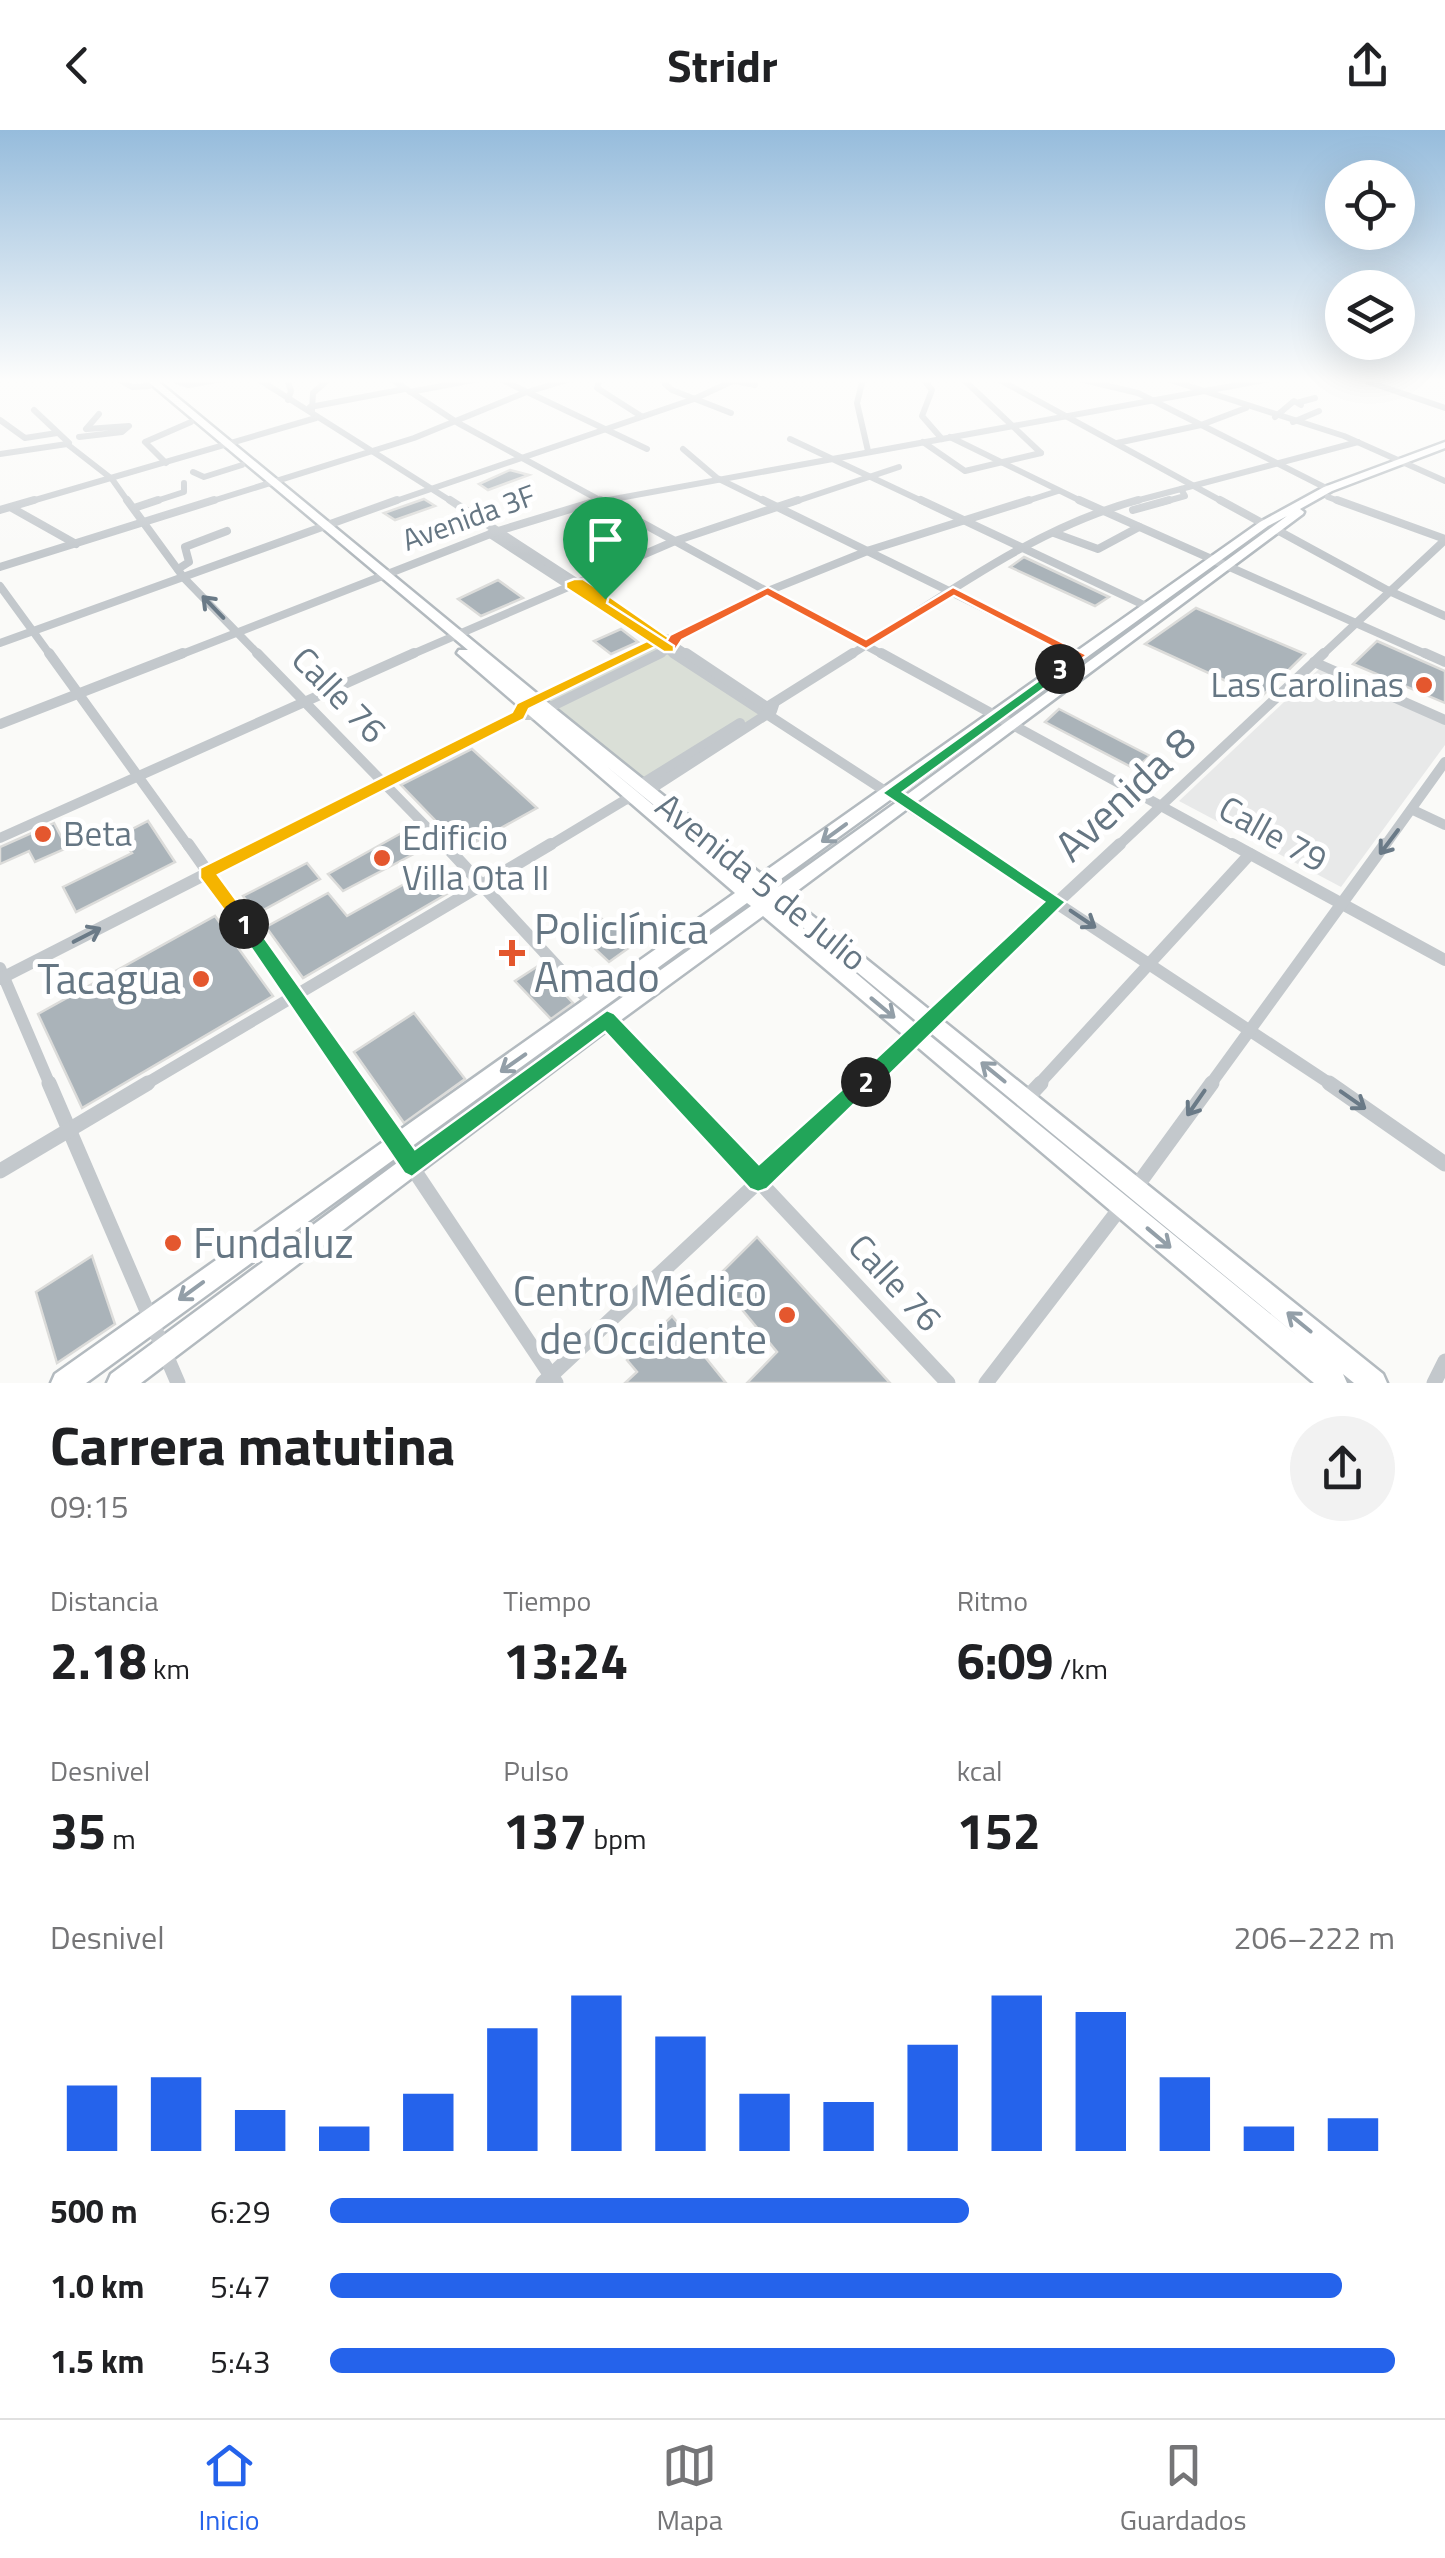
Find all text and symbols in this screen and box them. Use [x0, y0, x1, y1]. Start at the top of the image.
text: Stridr [667, 31, 778, 99]
icon: back [50, 38, 105, 93]
icon: share [1340, 38, 1395, 93]
map controls [1325, 160, 1415, 360]
button: locate [1325, 160, 1415, 250]
button: layers [1325, 270, 1415, 360]
street label: Avenida 3F [395, 472, 542, 563]
pin [563, 497, 648, 600]
icon: arrive [578, 512, 633, 567]
one-way arrow [201, 596, 225, 620]
street label: Calle 76 [280, 633, 400, 755]
pin: 3 [1035, 644, 1085, 694]
text: 3 [1052, 647, 1068, 690]
place label: Las Carolinas [1211, 657, 1404, 711]
marker: Las Carolinas [1413, 674, 1435, 696]
street label: Avenida 8 [1039, 711, 1209, 876]
street label: Avenida 5 de Julio [644, 779, 879, 984]
street label: Calle 79 [1209, 781, 1338, 885]
place label: Beta [63, 806, 132, 860]
place label: Edificio Villa Ota II [402, 810, 549, 904]
marker: Beta [32, 823, 54, 845]
one-way arrow [821, 823, 849, 844]
one-way arrow [1379, 828, 1400, 855]
marker: Edificio Villa Ota II [371, 847, 393, 869]
place label: Policlínica Amado [534, 896, 708, 1008]
pin: 1 [219, 899, 269, 949]
text: 1 [236, 902, 252, 945]
one-way arrow [1069, 909, 1096, 929]
one-way arrow [71, 925, 101, 944]
marker: Policlínica Amado [499, 940, 525, 966]
place label: Tacagua [37, 946, 181, 1010]
marker: Tacagua [190, 968, 212, 990]
one-way arrow [869, 996, 895, 1018]
one-way arrow [499, 1052, 527, 1073]
pin: 2 [841, 1057, 891, 1107]
text: 2 [858, 1060, 874, 1103]
one-way arrow [980, 1061, 1006, 1083]
one-way arrow [1186, 1089, 1207, 1116]
one-way arrow [1339, 1089, 1366, 1110]
place label: Fundaluz [193, 1210, 354, 1274]
street label: Calle 76 [836, 1221, 955, 1344]
one-way arrow [1146, 1227, 1172, 1249]
marker: Fundaluz [162, 1232, 184, 1254]
place label: Centro Médico de Occidente [513, 1258, 767, 1370]
one-way arrow [178, 1280, 205, 1301]
marker: Centro Médico de Occidente [776, 1304, 798, 1326]
one-way arrow [1286, 1311, 1312, 1333]
text: Carrera matutina [50, 1403, 455, 1486]
button: share [1290, 1416, 1395, 1521]
text: 09:15 [50, 1482, 129, 1530]
text: Distancia [50, 1579, 158, 1622]
text: Tiempo [503, 1579, 591, 1622]
text: Ritmo [957, 1579, 1028, 1622]
text: 2.18 [50, 1622, 147, 1698]
text: 13:24 [503, 1622, 628, 1698]
text: 6:09 [957, 1622, 1053, 1698]
text: km [147, 1647, 190, 1690]
text: /km [1053, 1647, 1108, 1690]
text: Desnivel [50, 1749, 150, 1792]
text: Pulso [503, 1749, 569, 1792]
text: kcal [957, 1749, 1002, 1792]
text: 35 [50, 1792, 106, 1868]
text: 137 [503, 1792, 587, 1868]
text: 152 [957, 1792, 1041, 1868]
text: m [106, 1817, 136, 1860]
text: bpm [587, 1817, 646, 1860]
text: Desnivel [50, 1913, 165, 1961]
text: 206–222 m [1233, 1913, 1395, 1961]
text: 500 m [50, 2187, 138, 2235]
text: 6:29 [210, 2187, 271, 2235]
text: 1.0 km [50, 2262, 144, 2310]
text: 5:47 [210, 2262, 271, 2310]
text: 1.5 km [50, 2337, 144, 2385]
text: 5:43 [210, 2337, 271, 2385]
tab: Inicio [198, 2438, 260, 2541]
tab: Mapa [656, 2438, 723, 2541]
tab: Guardados [1120, 2438, 1247, 2541]

